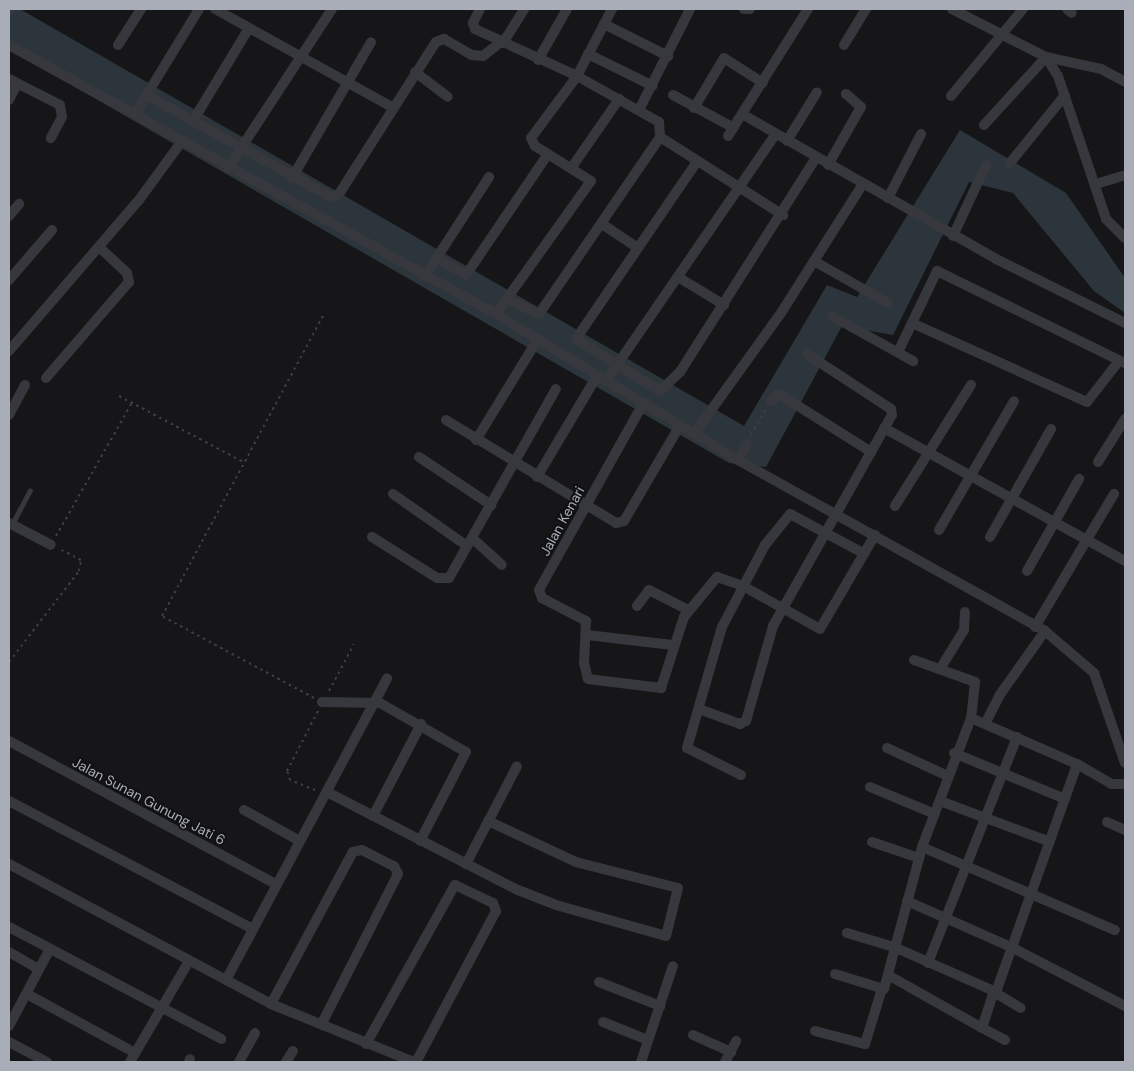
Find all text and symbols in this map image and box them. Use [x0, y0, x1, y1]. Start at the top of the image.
street label: Jalan Kenari [536, 483, 588, 559]
street label: Jalan Sunan Gunung Jati 6 [70, 754, 228, 848]

